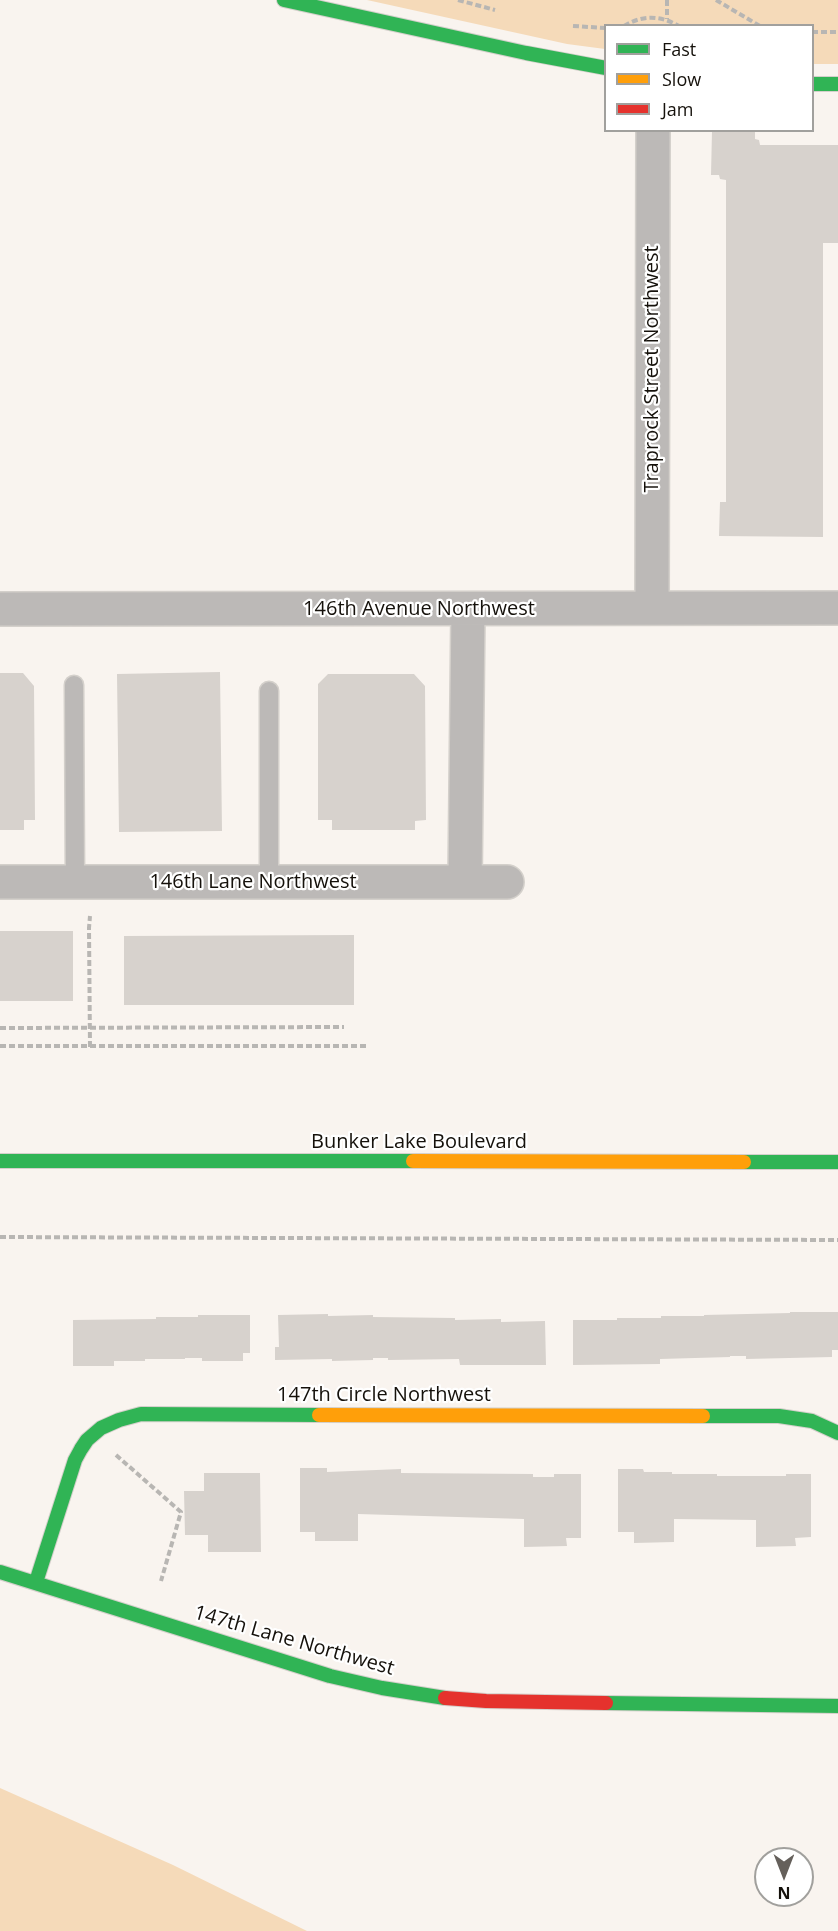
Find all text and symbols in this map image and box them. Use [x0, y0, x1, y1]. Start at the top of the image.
legend [604, 24, 814, 132]
text: Fast [662, 37, 696, 61]
text: Slow [662, 67, 701, 91]
text: Jam [662, 97, 694, 121]
street label: Traprock Street Northwest [640, 245, 664, 493]
street label: 146th Avenue Northwest [303, 597, 535, 621]
street label: 146th Lane Northwest [149, 870, 357, 894]
street label: Bunker Lake Boulevard [311, 1130, 527, 1154]
street label: 147th Circle Northwest [277, 1383, 491, 1407]
street label: 147th Lane Northwest [191, 1601, 397, 1681]
north arrow [754, 1847, 814, 1907]
text: N [778, 1882, 791, 1904]

